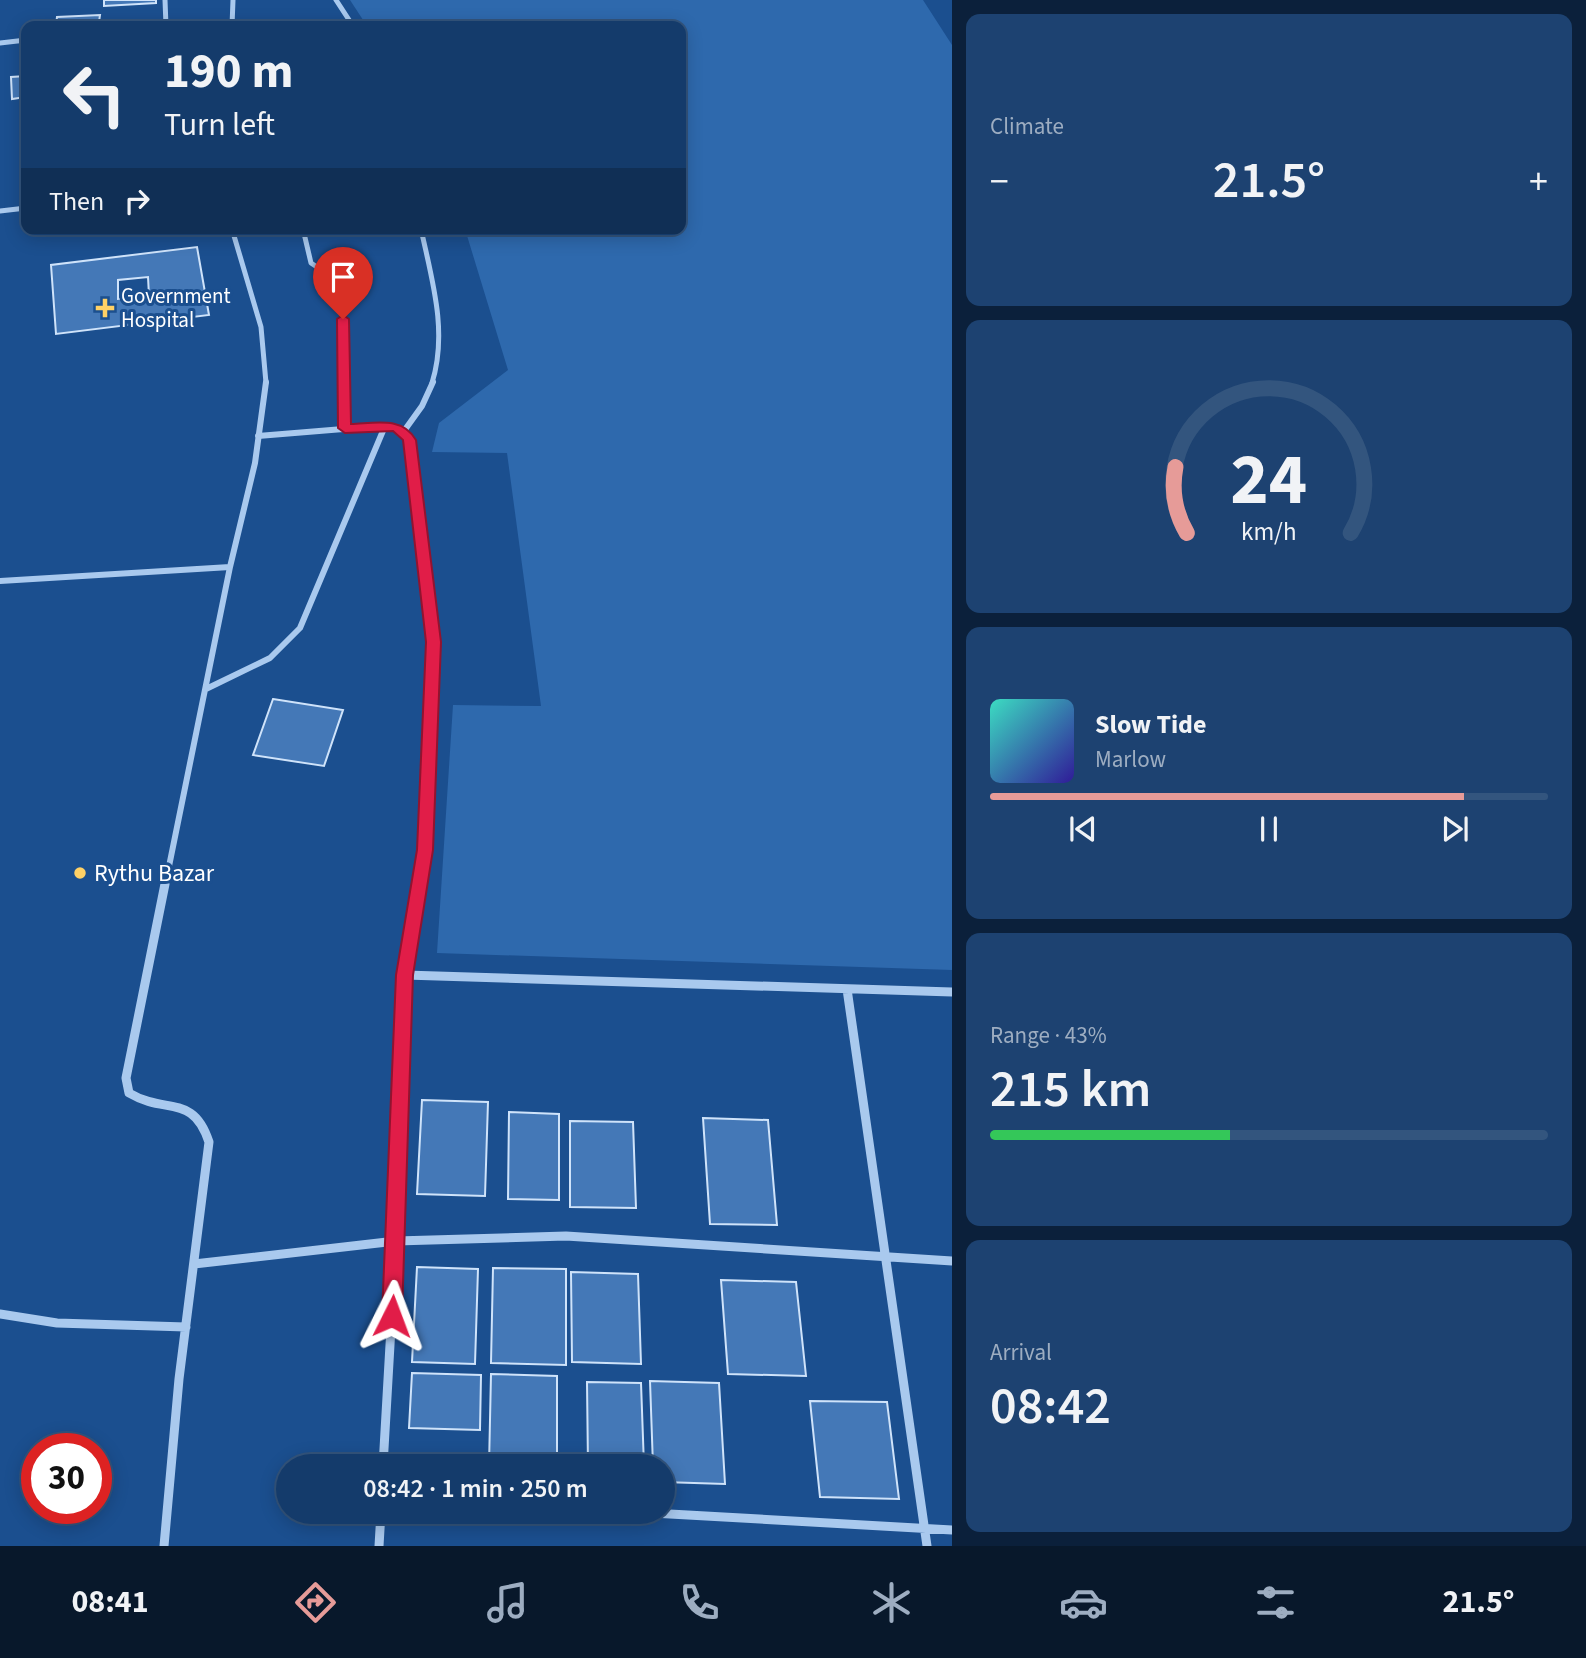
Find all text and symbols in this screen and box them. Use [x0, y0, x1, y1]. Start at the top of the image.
text: 190 m [164, 37, 293, 107]
icon: left [49, 49, 140, 140]
text: Turn left [164, 102, 275, 148]
text: Climate [990, 110, 1064, 143]
text: 21.5° [1213, 144, 1325, 218]
text: − [990, 155, 1009, 209]
text: + [1529, 155, 1548, 209]
icon: right [118, 182, 156, 220]
text: Then [49, 183, 104, 220]
pin [313, 247, 373, 319]
icon: arrive [324, 258, 362, 296]
place label: Government Hospital [121, 281, 231, 335]
marker: Government Hospital [95, 298, 115, 318]
text: 24 [1231, 428, 1307, 532]
text: km/h [1241, 513, 1297, 549]
text: Slow Tide [1095, 706, 1206, 743]
text: Marlow [1095, 743, 1166, 776]
icon: previous [1064, 810, 1102, 848]
icon: pause [1250, 810, 1288, 848]
icon: next [1436, 810, 1474, 848]
place label: Rythu Bazar [94, 856, 215, 891]
marker: Rythu Bazar [72, 865, 88, 881]
text: Range · 43% [990, 1019, 1107, 1052]
text: 215 km [990, 1053, 1151, 1127]
position arrow [355, 1279, 429, 1353]
text: Arrival [990, 1336, 1052, 1369]
text: 08:42 [990, 1370, 1111, 1444]
speed limit sign: 30 [21, 1433, 112, 1524]
text: 08:42 · 1 min · 250 m [363, 1470, 588, 1507]
icon: directions [291, 1578, 340, 1627]
icon: music [483, 1578, 532, 1627]
icon: phone [675, 1578, 724, 1627]
icon: climate [867, 1578, 916, 1627]
icon: car [1059, 1578, 1108, 1627]
icon: filters [1251, 1578, 1300, 1627]
text: 08:41 [71, 1579, 149, 1625]
text: 21.5° [1443, 1579, 1514, 1625]

